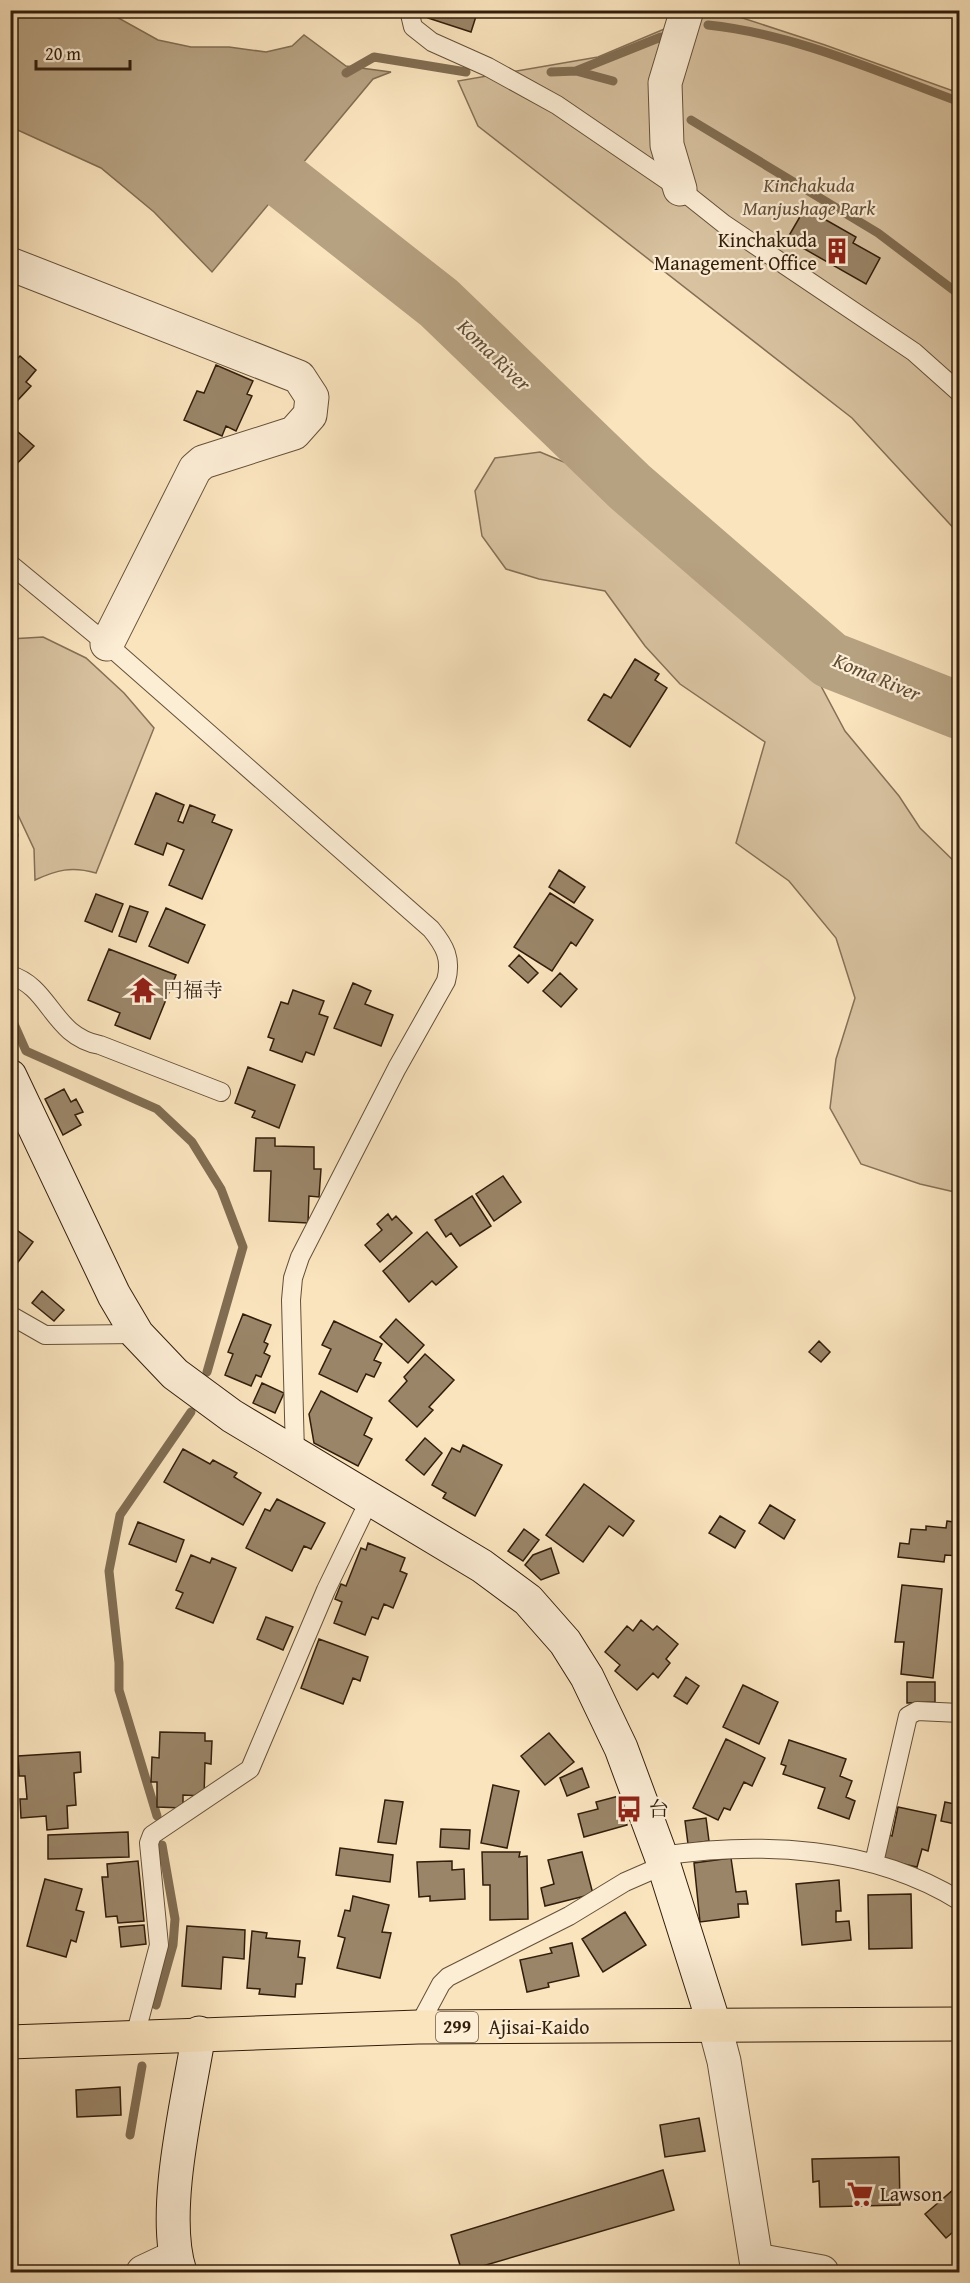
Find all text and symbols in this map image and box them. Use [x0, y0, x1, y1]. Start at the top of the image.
scale bar [36, 33, 130, 71]
text: 20 m [45, 40, 81, 67]
park label: Kinchakuda Manjushage Park [743, 170, 876, 222]
place label: Kinchakuda Management Office [654, 225, 818, 277]
building icon: Kinchakuda Management Office [822, 236, 852, 266]
water label: Koma River [450, 311, 539, 399]
water label: Koma River [828, 644, 927, 709]
temple icon: 円福寺 [128, 975, 158, 1005]
place label: 円福寺 [163, 975, 223, 1004]
bus stop icon: 台 [614, 1794, 644, 1824]
place label: 台 [649, 1794, 669, 1823]
road number: 299 [436, 2012, 478, 2042]
street label: Ajisai-Kaido [489, 2012, 589, 2041]
supermarket icon: Lawson [845, 2179, 875, 2209]
place label: Lawson [880, 2179, 942, 2208]

